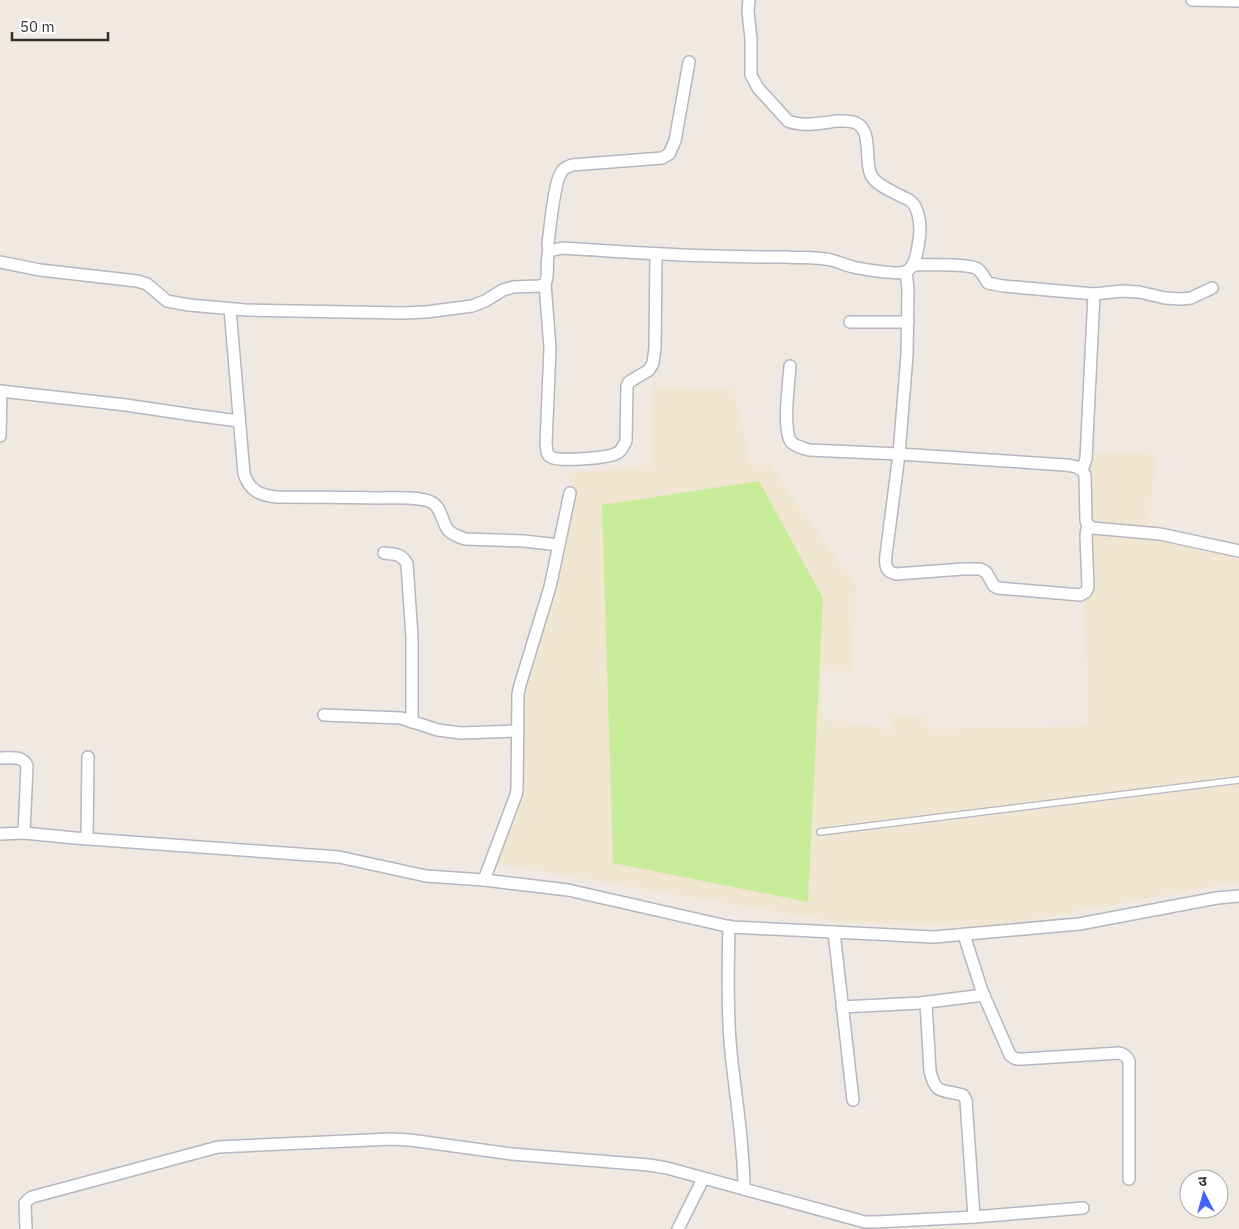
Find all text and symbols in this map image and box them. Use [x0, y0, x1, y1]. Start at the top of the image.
scale bar [12, 10, 109, 42]
text: 50 m [20, 17, 55, 36]
north arrow [1179, 1169, 1229, 1219]
text: उ [1198, 1172, 1208, 1190]

